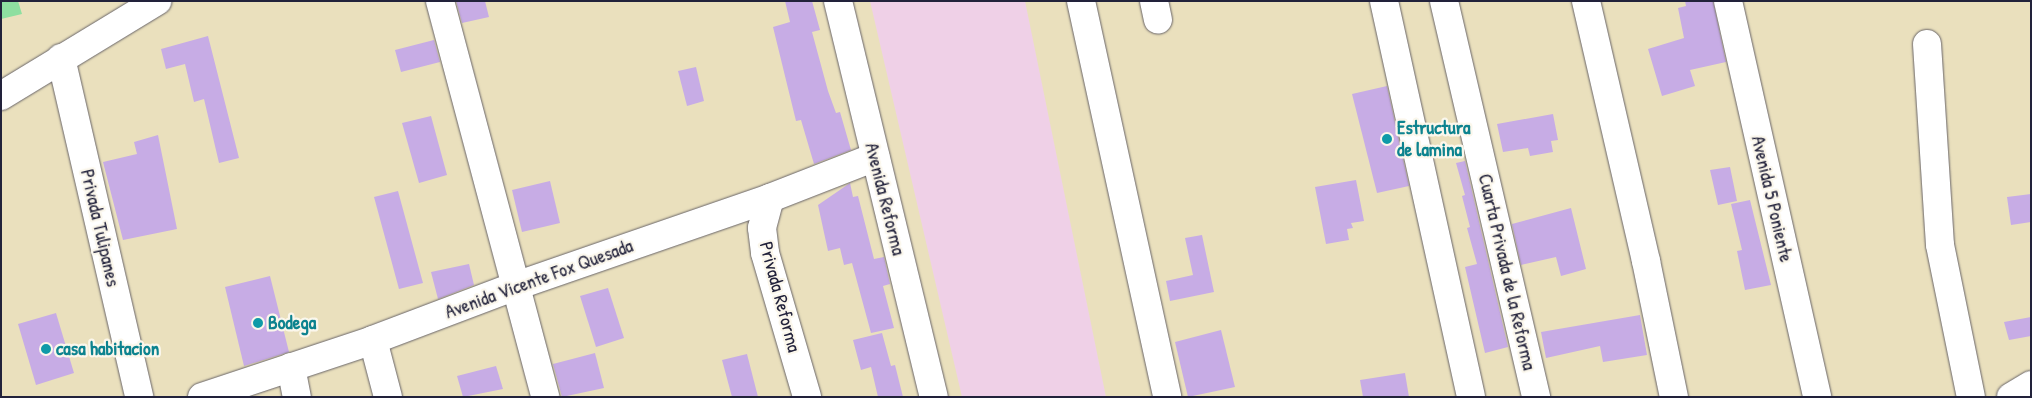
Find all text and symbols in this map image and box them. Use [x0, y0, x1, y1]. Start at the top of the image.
place label: Estructura de lamina [1397, 117, 1470, 161]
marker: Estructura de lamina [1381, 133, 1393, 145]
street label: Avenida 5 Poniente [1746, 134, 1798, 264]
street label: Avenida Reforma [860, 141, 910, 257]
street label: Privada Tulipanes [75, 167, 125, 289]
street label: Cuarta Privada de la Reforma [1473, 172, 1541, 372]
street label: Avenida Vicente Fox Quesada [442, 234, 636, 324]
street label: Privada Reforma [754, 239, 806, 355]
place label: Bodega [268, 312, 316, 334]
marker: Bodega [252, 317, 264, 329]
place label: casa habitacion [56, 338, 159, 360]
marker: casa habitacion [40, 343, 52, 355]

